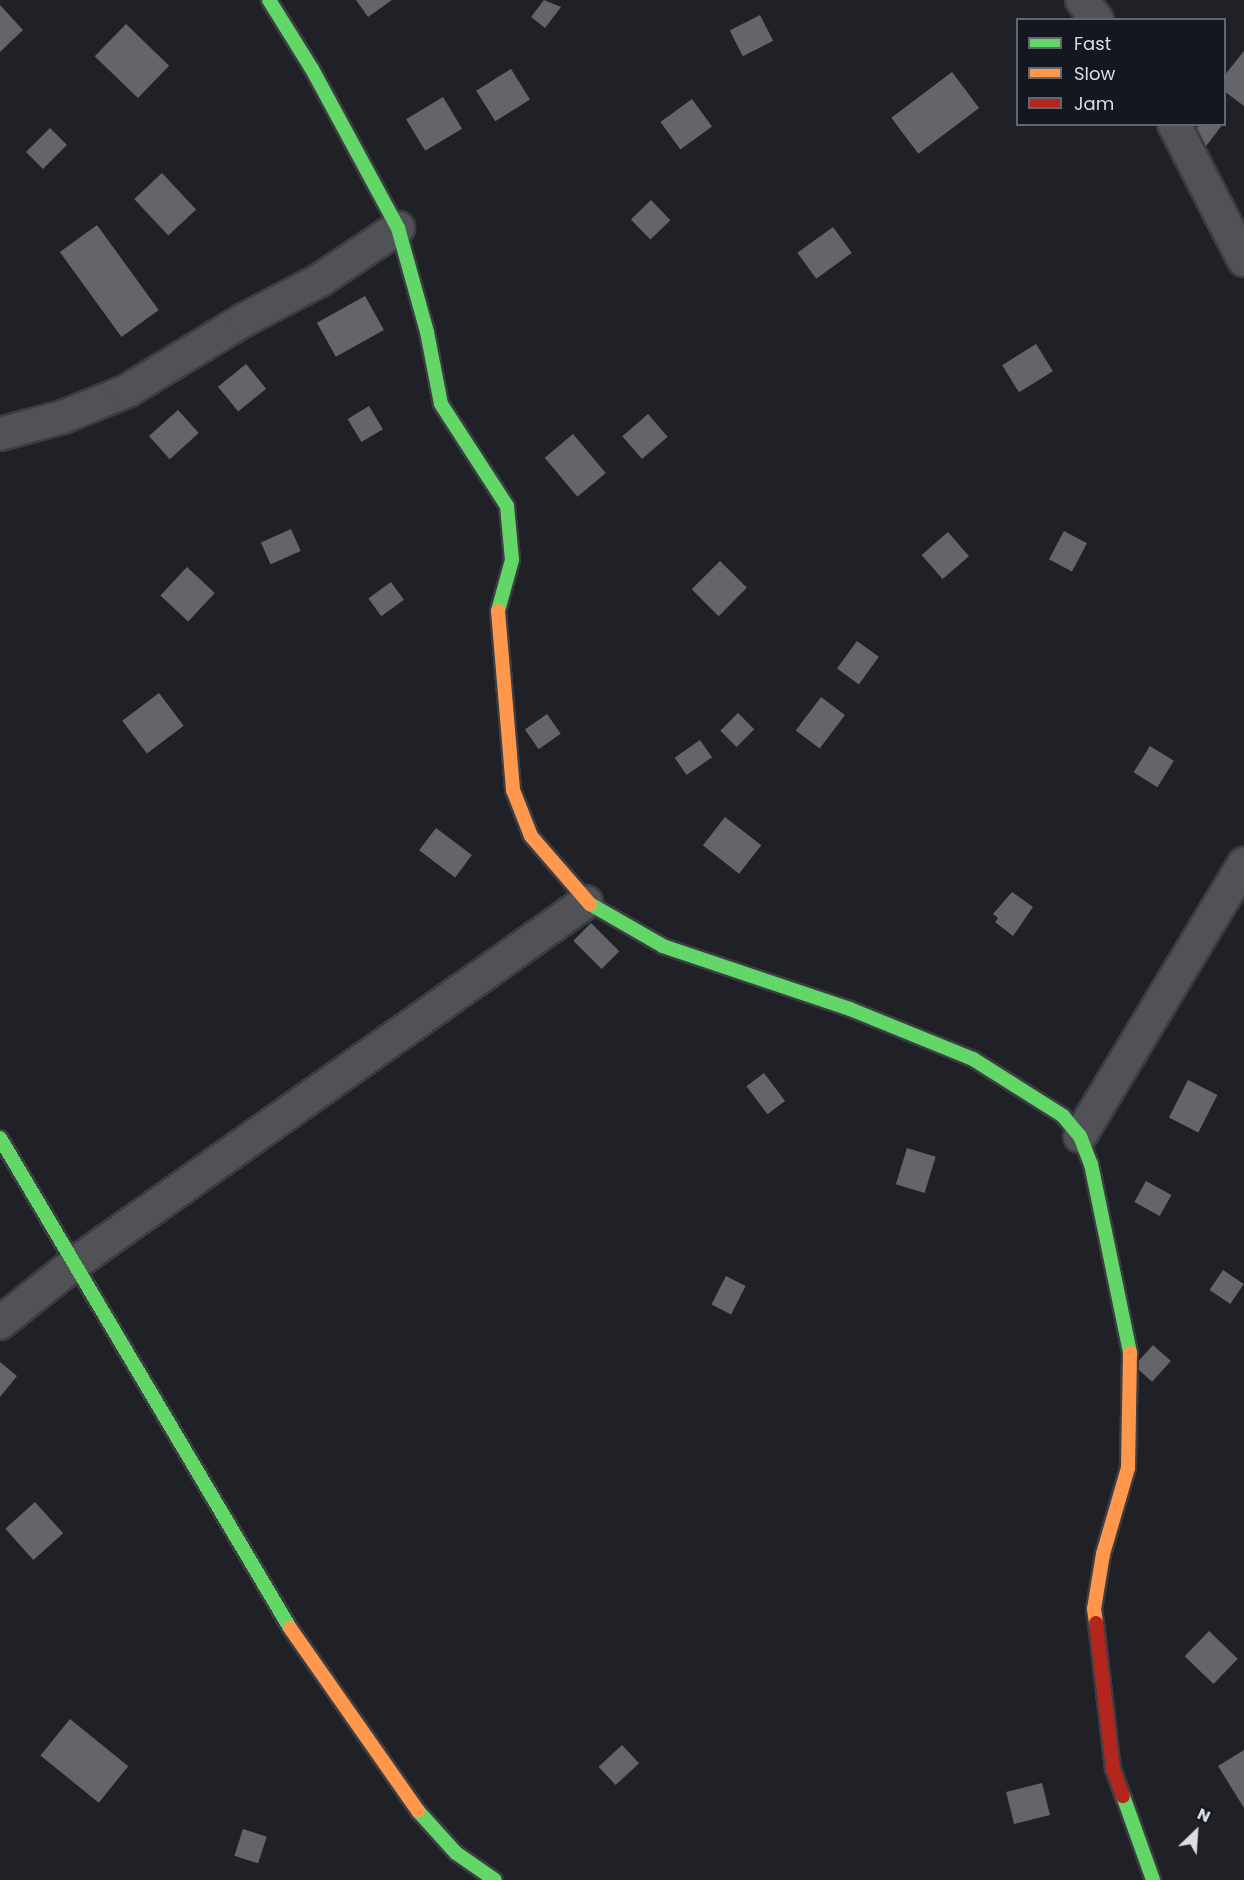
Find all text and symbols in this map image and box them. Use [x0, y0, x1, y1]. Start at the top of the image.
legend [1016, 18, 1226, 126]
text: Fast [1074, 31, 1111, 56]
text: Slow [1074, 61, 1115, 86]
text: Jam [1074, 91, 1114, 116]
north arrow [1166, 1802, 1226, 1862]
text: N [1193, 1802, 1214, 1828]

